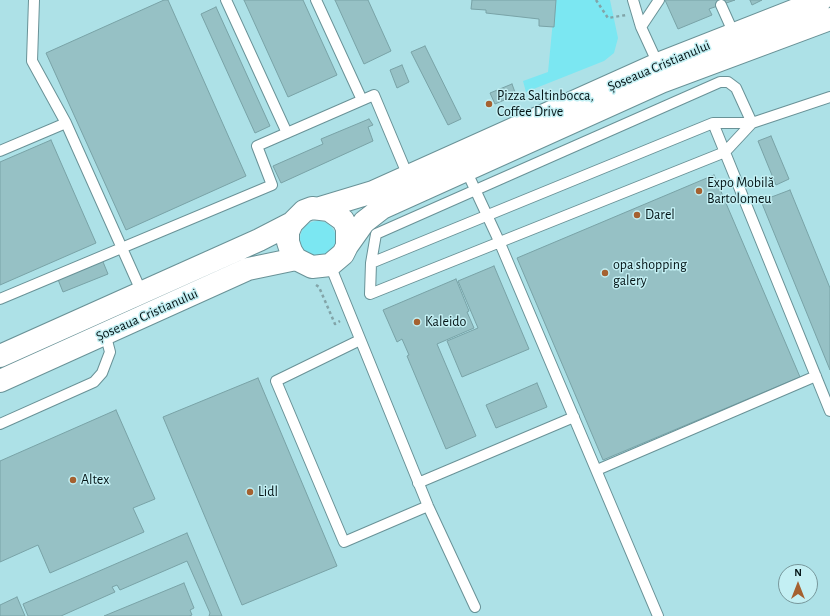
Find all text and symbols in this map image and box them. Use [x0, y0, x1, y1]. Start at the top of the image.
street label: Șoseaua Cristianului [605, 37, 713, 95]
place label: Pizza Saltinbocca, Coffee Drive [497, 88, 594, 120]
marker: Pizza Saltinbocca, Coffee Drive [484, 99, 494, 109]
place label: Expo Mobilă Bartolomeu [707, 175, 774, 208]
marker: Expo Mobilă Bartolomeu [694, 186, 704, 196]
place label: Darel [645, 207, 675, 223]
marker: Darel [632, 210, 642, 220]
place label: opa shopping galery [613, 257, 687, 290]
marker: opa shopping galery [600, 268, 610, 278]
street label: Șoseaua Cristianului [93, 285, 201, 345]
place label: Kaleido [425, 314, 466, 330]
marker: Kaleido [412, 317, 422, 327]
place label: Altex [81, 472, 109, 488]
marker: Altex [68, 475, 78, 485]
place label: Lidl [258, 484, 278, 500]
marker: Lidl [245, 487, 255, 497]
north arrow [778, 564, 818, 604]
text: N [794, 567, 802, 578]

